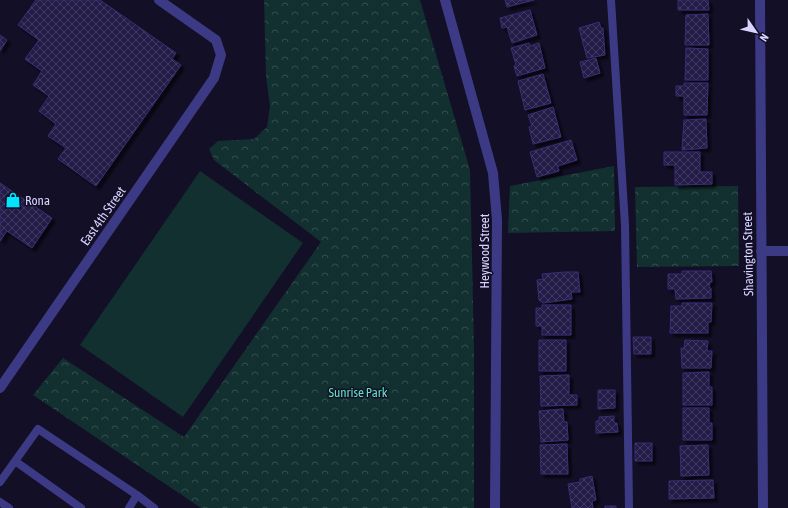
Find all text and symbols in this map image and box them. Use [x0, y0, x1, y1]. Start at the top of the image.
north arrow [736, 12, 776, 52]
text: N [757, 32, 771, 44]
street label: East 4th Street [77, 184, 129, 248]
shop icon: Rona [4, 191, 22, 209]
place label: Rona [25, 193, 50, 208]
street label: Shavington Street [740, 211, 756, 296]
street label: Heywood Street [477, 213, 492, 289]
park label: Sunrise Park [329, 385, 388, 400]

